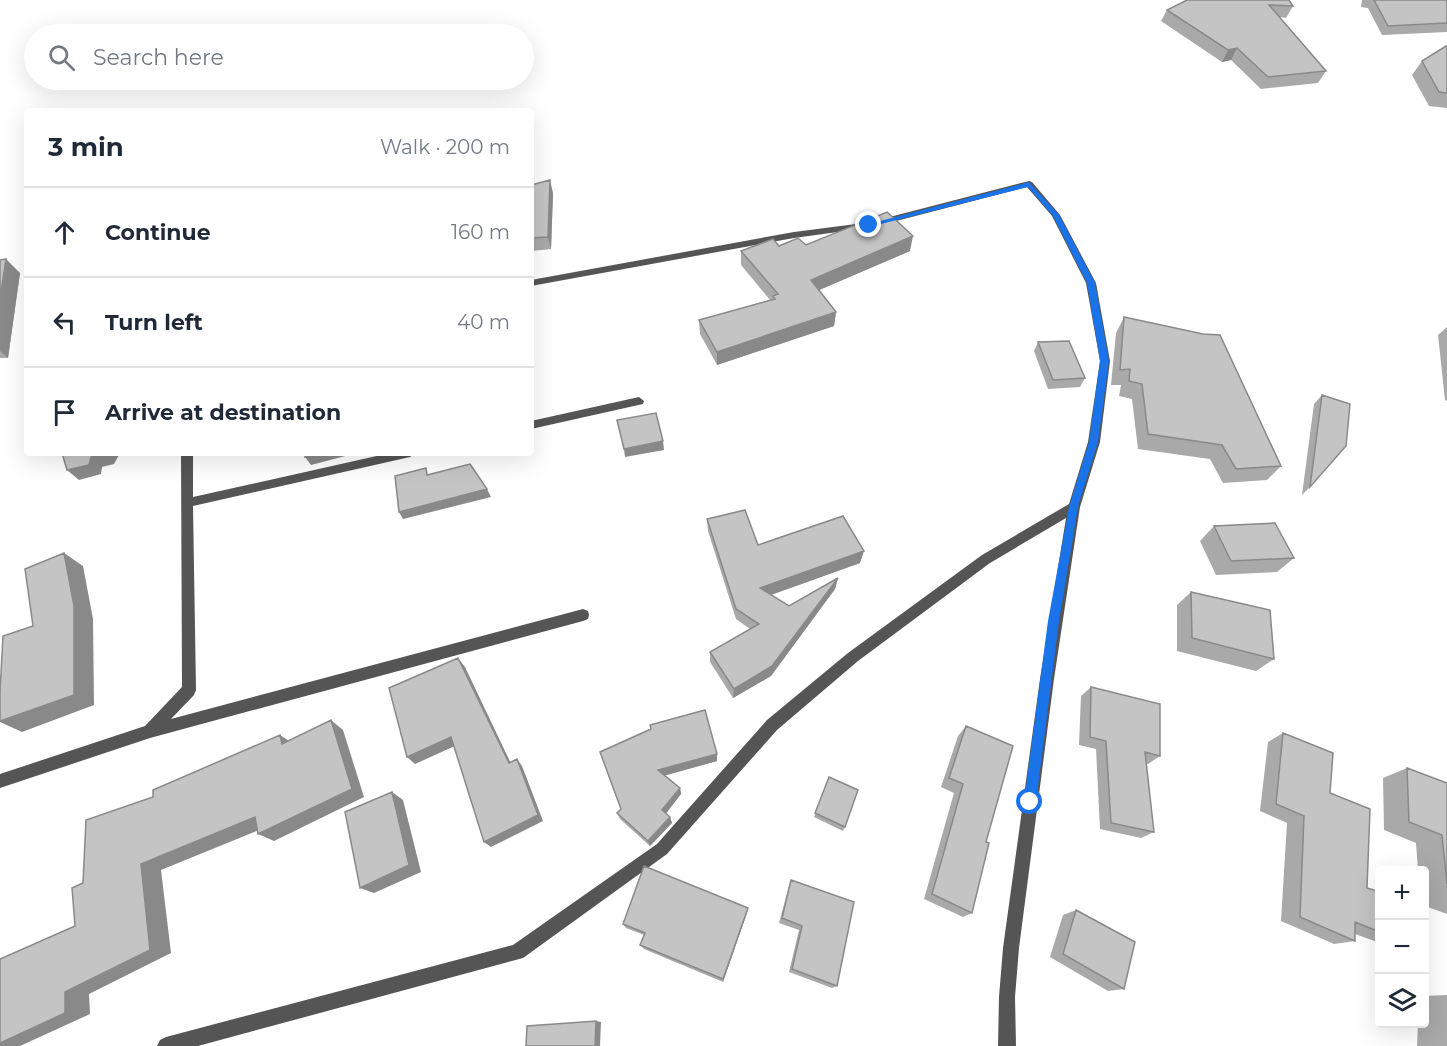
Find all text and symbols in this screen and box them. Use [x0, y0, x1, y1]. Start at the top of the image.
search box [24, 24, 534, 90]
icon: search [45, 41, 78, 74]
text: Search here [93, 44, 224, 71]
text: 3 min [48, 131, 124, 163]
text: Walk · 200 m [380, 135, 510, 159]
route end [855, 211, 881, 237]
icon: ahead [48, 216, 81, 249]
text: Continue [105, 219, 211, 246]
text: 160 m [451, 220, 510, 244]
icon: left [48, 306, 81, 339]
text: Turn left [105, 309, 203, 336]
text: 40 m [457, 310, 510, 334]
icon: arrive [48, 396, 81, 429]
text: Arrive at destination [105, 399, 341, 426]
route start [1016, 788, 1042, 814]
map controls [1375, 866, 1429, 1028]
button: + [1375, 866, 1429, 920]
button: − [1375, 920, 1429, 974]
button: layers [1375, 974, 1429, 1028]

